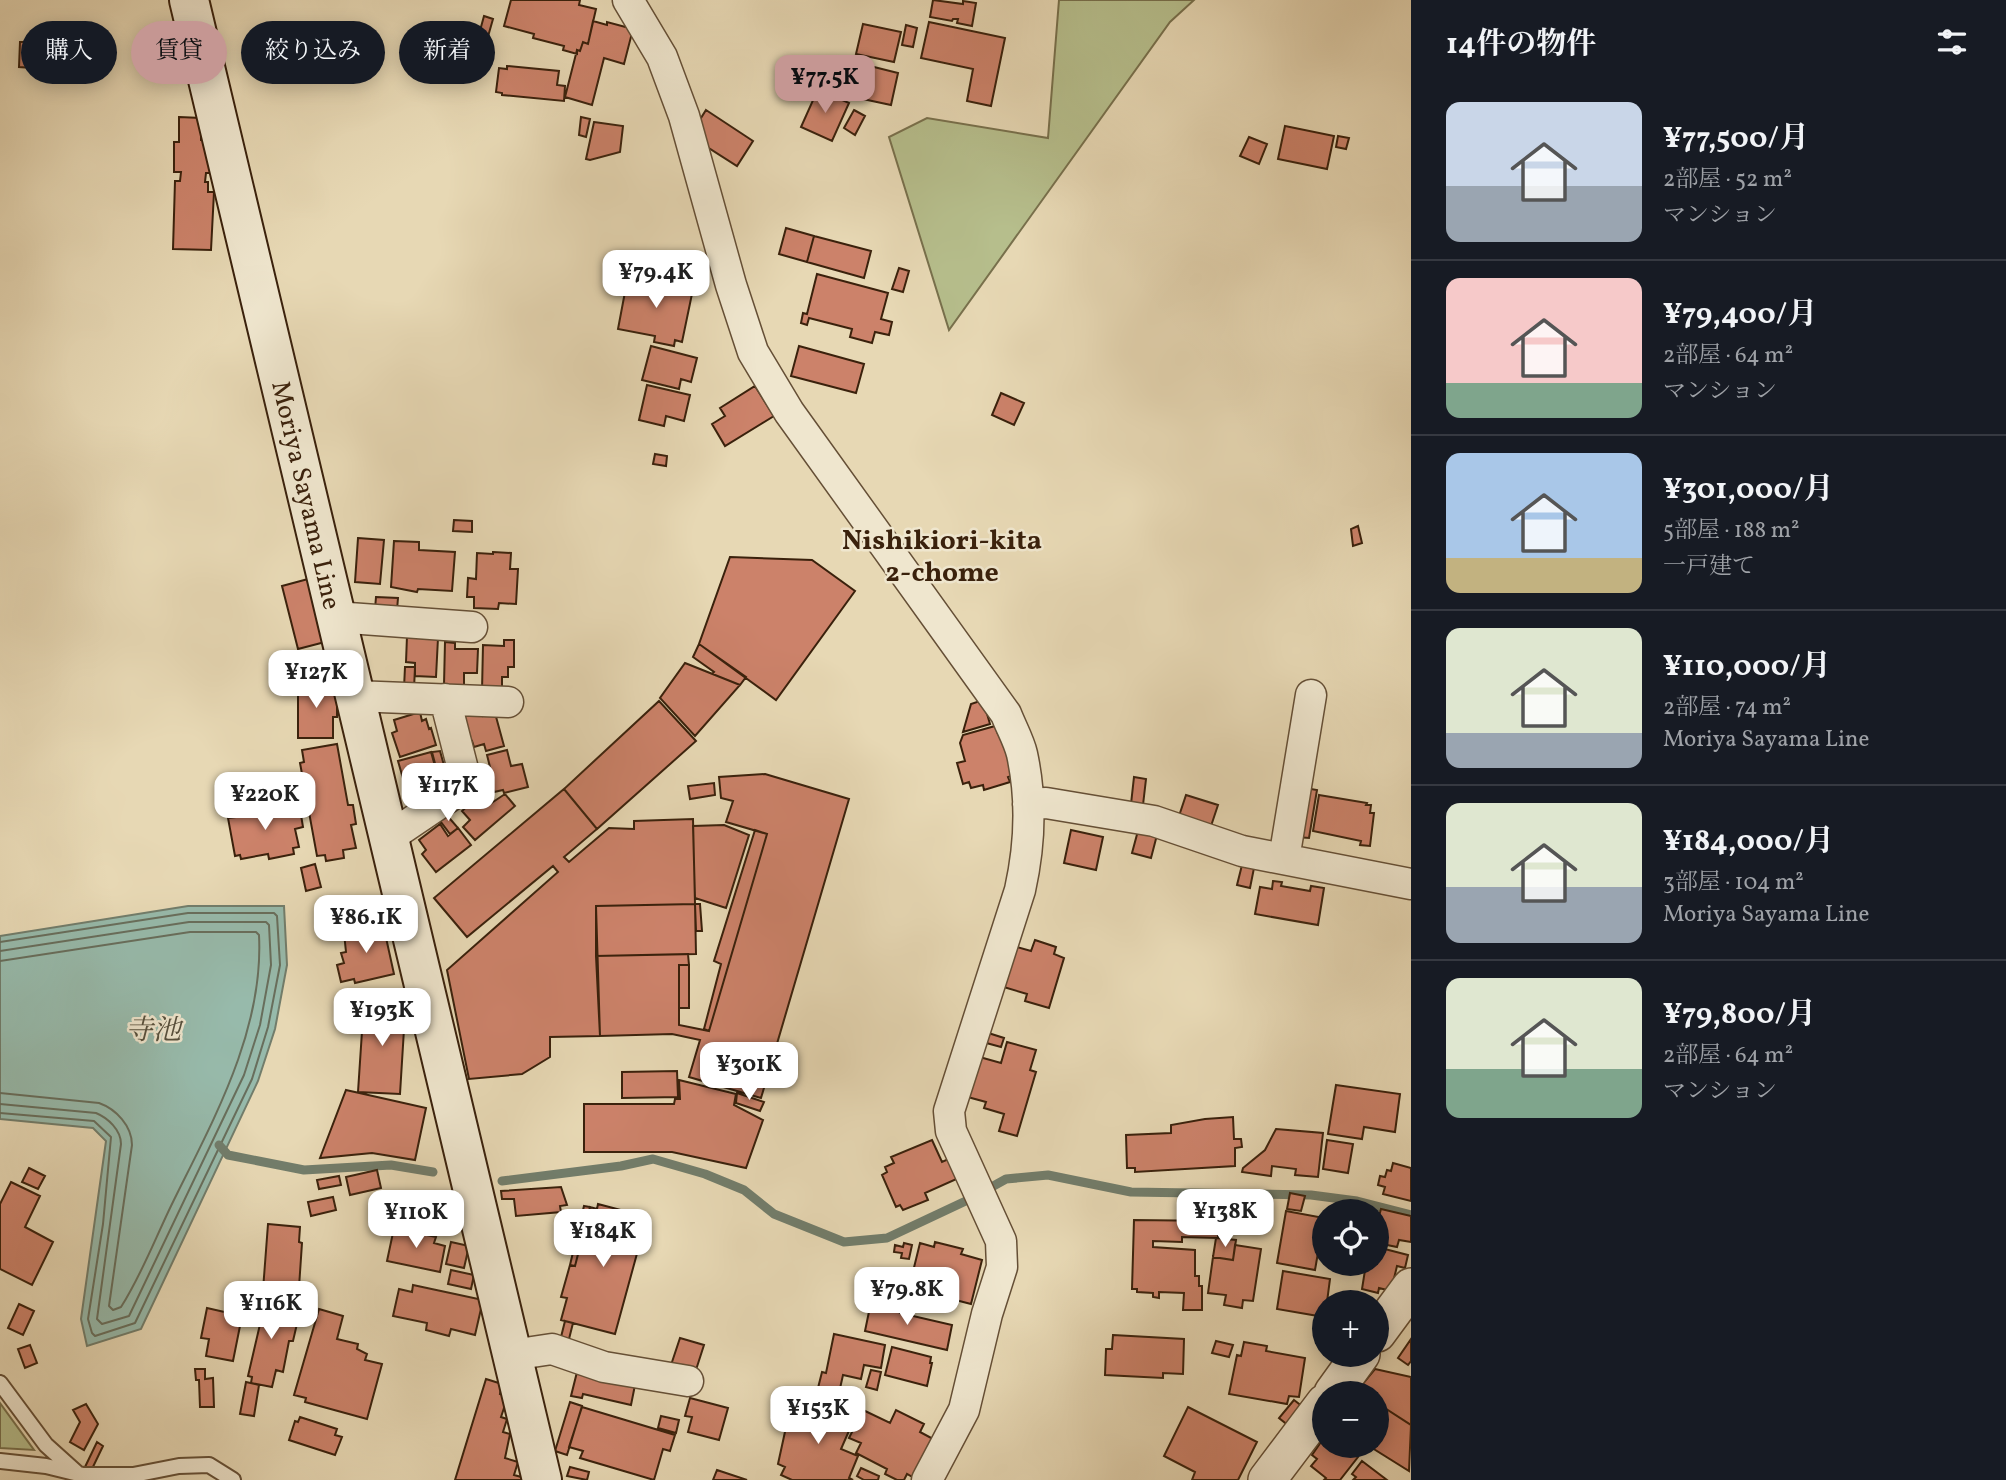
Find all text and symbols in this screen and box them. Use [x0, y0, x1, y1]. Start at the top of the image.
chip: 購入 [21, 21, 117, 84]
chip: 賃貸 [131, 21, 227, 84]
chip: 絞り込み [241, 21, 385, 84]
chip: 新着 [399, 21, 495, 84]
icon: filters [1933, 23, 1971, 61]
text: 14件の物件 [1446, 24, 1596, 66]
pin: ¥77.5K [768, 55, 882, 115]
text: ¥77.5K [791, 62, 859, 94]
text: ¥77,500/月 [1663, 118, 1809, 160]
icon: home [1502, 130, 1586, 214]
text: 2部屋 · 52 m² [1663, 164, 1792, 196]
text: マンション [1663, 200, 1777, 232]
pin: ¥79.4K [599, 250, 713, 310]
text: ¥79.4K [619, 257, 693, 289]
text: ¥79,400/月 [1663, 294, 1817, 336]
icon: home [1502, 306, 1586, 390]
text: 2部屋 · 64 m² [1663, 340, 1793, 372]
text: マンション [1663, 376, 1777, 408]
street label: Moriya Sayama Line [261, 378, 349, 613]
text: ¥301,000/月 [1663, 469, 1834, 511]
icon: home [1502, 481, 1586, 565]
text: 5部屋 · 188 m² [1663, 515, 1800, 547]
district label: Nishikiori-kita 2-chome [842, 522, 1042, 593]
text: 一戸建て [1663, 551, 1755, 583]
text: ¥110,000/月 [1663, 646, 1831, 688]
pin: ¥127K [267, 650, 365, 710]
icon: home [1502, 656, 1586, 740]
text: ¥127K [284, 657, 348, 689]
text: 2部屋 · 74 m² [1663, 692, 1791, 724]
text: Moriya Sayama Line [1663, 724, 1869, 756]
pin: ¥117K [399, 764, 497, 823]
text: ¥117K [418, 770, 478, 802]
pin: ¥220K [216, 772, 314, 832]
text: ¥220K [230, 779, 300, 811]
text: ¥184,000/月 [1663, 821, 1834, 863]
icon: home [1502, 831, 1586, 915]
text: 3部屋 · 104 m² [1663, 867, 1804, 899]
pin: ¥86.1K [309, 895, 423, 955]
text: Moriya Sayama Line [1663, 899, 1869, 931]
text: ¥86.1K [330, 902, 402, 934]
pin: ¥193K [333, 988, 431, 1048]
text: ¥79,800/月 [1663, 994, 1816, 1036]
text: ¥193K [350, 995, 414, 1027]
icon: home [1502, 1006, 1586, 1090]
water label: 寺池 [125, 1012, 184, 1051]
text: 2部屋 · 64 m² [1663, 1040, 1793, 1072]
pin: ¥301K [700, 1042, 798, 1102]
text: ¥301K [716, 1049, 782, 1081]
text: マンション [1663, 1076, 1777, 1108]
pin: ¥110K [367, 1190, 465, 1250]
pin: ¥138K [1176, 1190, 1274, 1249]
text: ¥138K [1193, 1196, 1257, 1228]
text: ¥110K [384, 1197, 448, 1229]
map controls [1312, 1199, 1389, 1458]
button: locate [1312, 1199, 1389, 1276]
pin: ¥184K [554, 1210, 652, 1269]
text: ¥184K [570, 1216, 636, 1248]
pin: ¥79.8K [850, 1268, 964, 1327]
text: ¥79.8K [870, 1274, 944, 1306]
pin: ¥116K [222, 1282, 320, 1341]
text: ¥116K [240, 1288, 302, 1320]
button: + [1312, 1290, 1389, 1367]
button: − [1312, 1381, 1389, 1458]
pin: ¥153K [769, 1386, 867, 1446]
text: ¥153K [786, 1393, 850, 1425]

